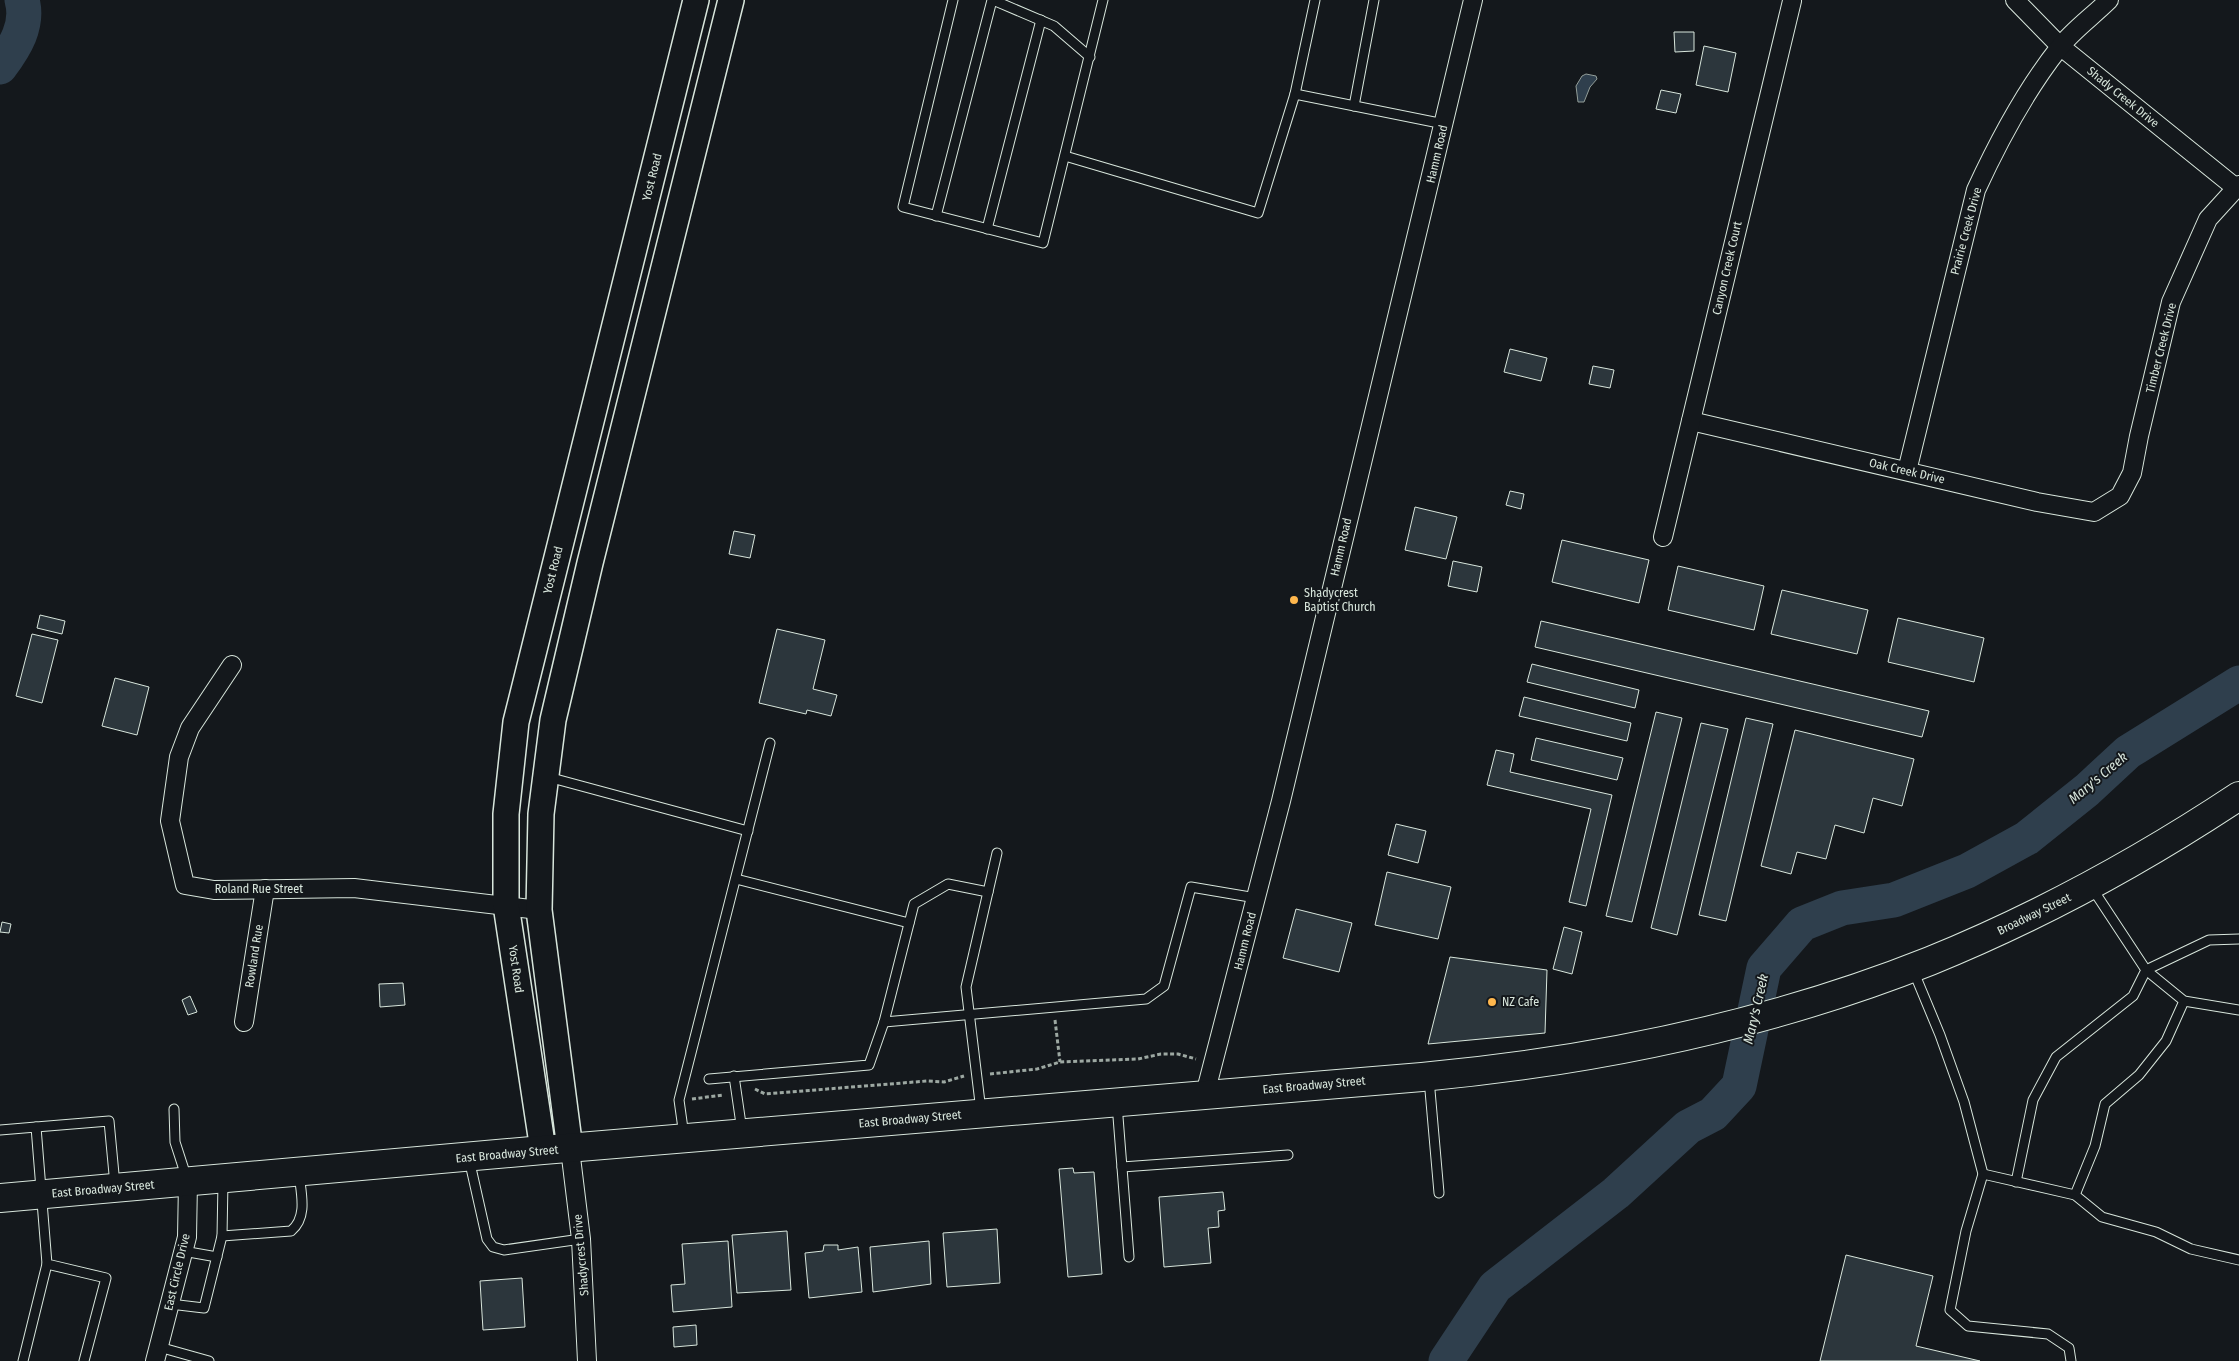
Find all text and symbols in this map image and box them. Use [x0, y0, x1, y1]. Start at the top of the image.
street label: Shady Creek Drive [2084, 64, 2162, 130]
street label: Hamm Road [1424, 124, 1450, 184]
street label: Yost Road [639, 152, 665, 202]
street label: Prairie Creek Drive [1948, 186, 1984, 276]
street label: Canyon Creek Court [1709, 220, 1745, 316]
street label: Timber Creek Drive [2143, 301, 2179, 395]
street label: Oak Creek Drive [1868, 456, 1946, 487]
street label: Hamm Road [1328, 517, 1354, 577]
street label: Yost Road [540, 545, 566, 595]
place label: Shadycrest Baptist Church [1304, 586, 1376, 614]
marker: Shadycrest Baptist Church [1288, 594, 1300, 606]
water label: Mary's Creek [2065, 748, 2131, 807]
street label: Roland Rue Street [215, 882, 303, 896]
street label: Broadway Street [1995, 890, 2073, 938]
street label: Hamm Road [1231, 911, 1259, 971]
street label: Rowland Rue [242, 923, 266, 989]
street label: Yost Road [506, 944, 526, 994]
water label: Mary's Creek [1740, 972, 1772, 1046]
place label: NZ Cafe [1502, 995, 1539, 1009]
marker: NZ Cafe [1486, 996, 1498, 1008]
street label: East Broadway Street [1262, 1074, 1366, 1096]
street label: East Broadway Street [858, 1108, 962, 1130]
street label: East Broadway Street [455, 1143, 559, 1165]
street label: East Broadway Street [51, 1178, 155, 1200]
street label: Shadycrest Drive [570, 1213, 592, 1297]
street label: East Circle Drive [161, 1232, 193, 1312]

